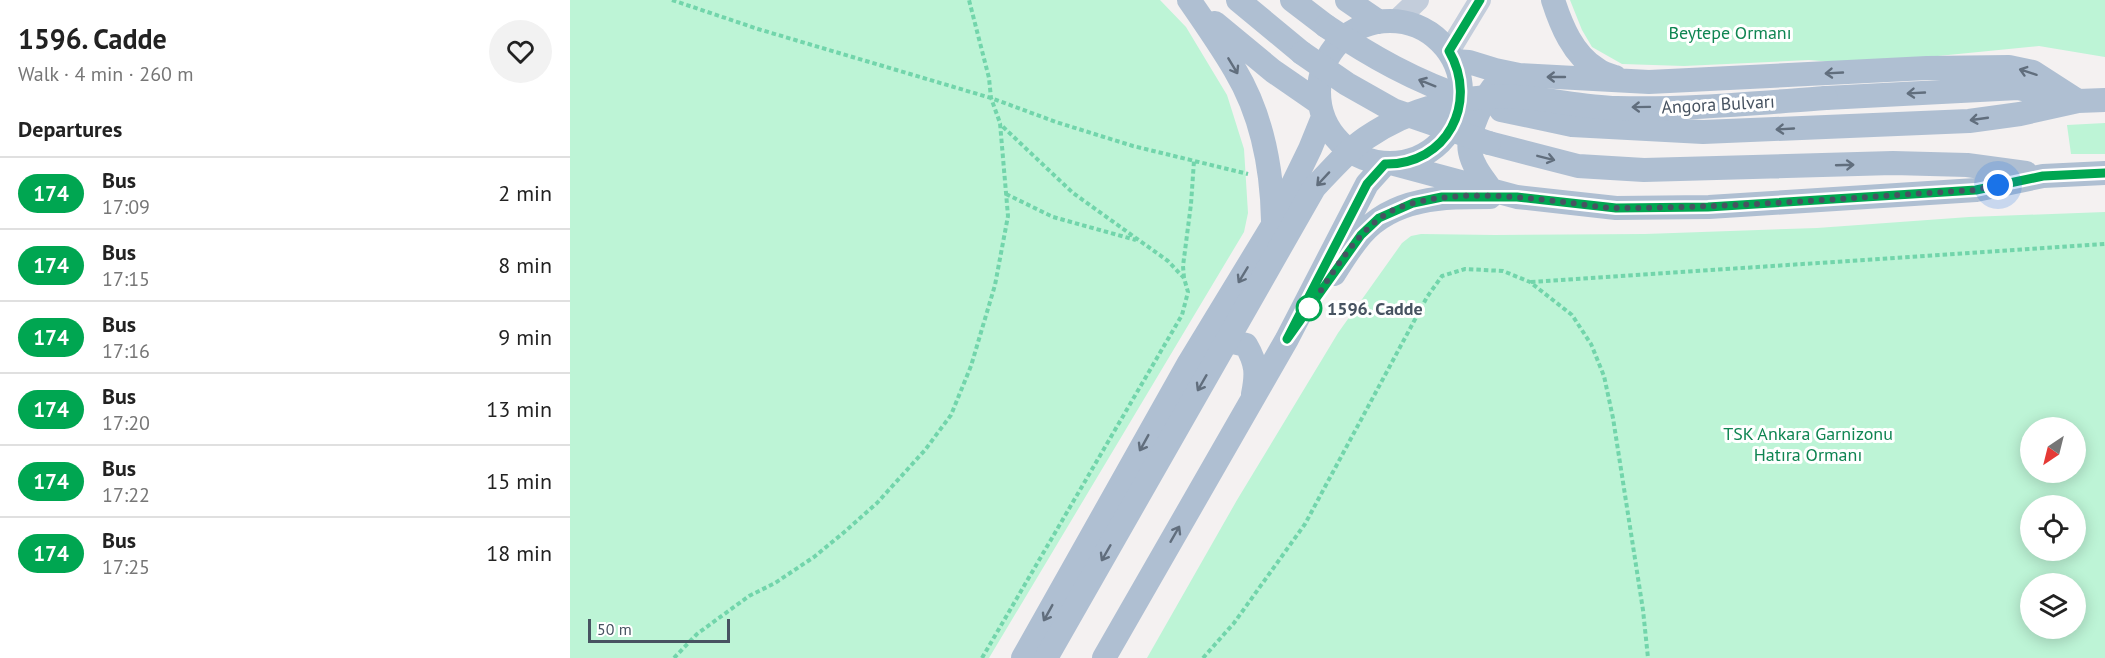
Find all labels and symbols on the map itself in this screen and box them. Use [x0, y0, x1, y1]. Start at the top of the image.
park label: Beytepe Ormanı [1668, 21, 1792, 44]
one-way arrow [1227, 57, 1239, 74]
one-way arrow [2019, 66, 2038, 77]
one-way arrow [1825, 67, 1845, 78]
one-way arrow [1546, 71, 1566, 83]
one-way arrow [1418, 77, 1436, 88]
one-way arrow [1907, 88, 1927, 99]
street label: Angora Bulvarı [1661, 90, 1775, 118]
one-way arrow [1632, 102, 1652, 113]
one-way arrow [1970, 114, 1990, 125]
one-way arrow [1775, 123, 1795, 134]
one-way arrow [1536, 152, 1555, 164]
one-way arrow [1834, 159, 1854, 170]
your location [1983, 170, 2013, 200]
one-way arrow [1315, 172, 1330, 187]
one-way arrow [1236, 266, 1248, 283]
marker: 1596. Cadde [1296, 295, 1322, 321]
place label: 1596. Cadde [1327, 297, 1423, 320]
one-way arrow [1196, 374, 1208, 391]
north arrow [2020, 417, 2086, 483]
park label: TSK Ankara Garnizonu Hatıra Ormanı [1723, 422, 1893, 466]
one-way arrow [1138, 434, 1150, 451]
one-way arrow [1169, 526, 1181, 543]
one-way arrow [1100, 543, 1111, 561]
one-way arrow [1042, 604, 1054, 621]
scale bar [588, 616, 730, 644]

